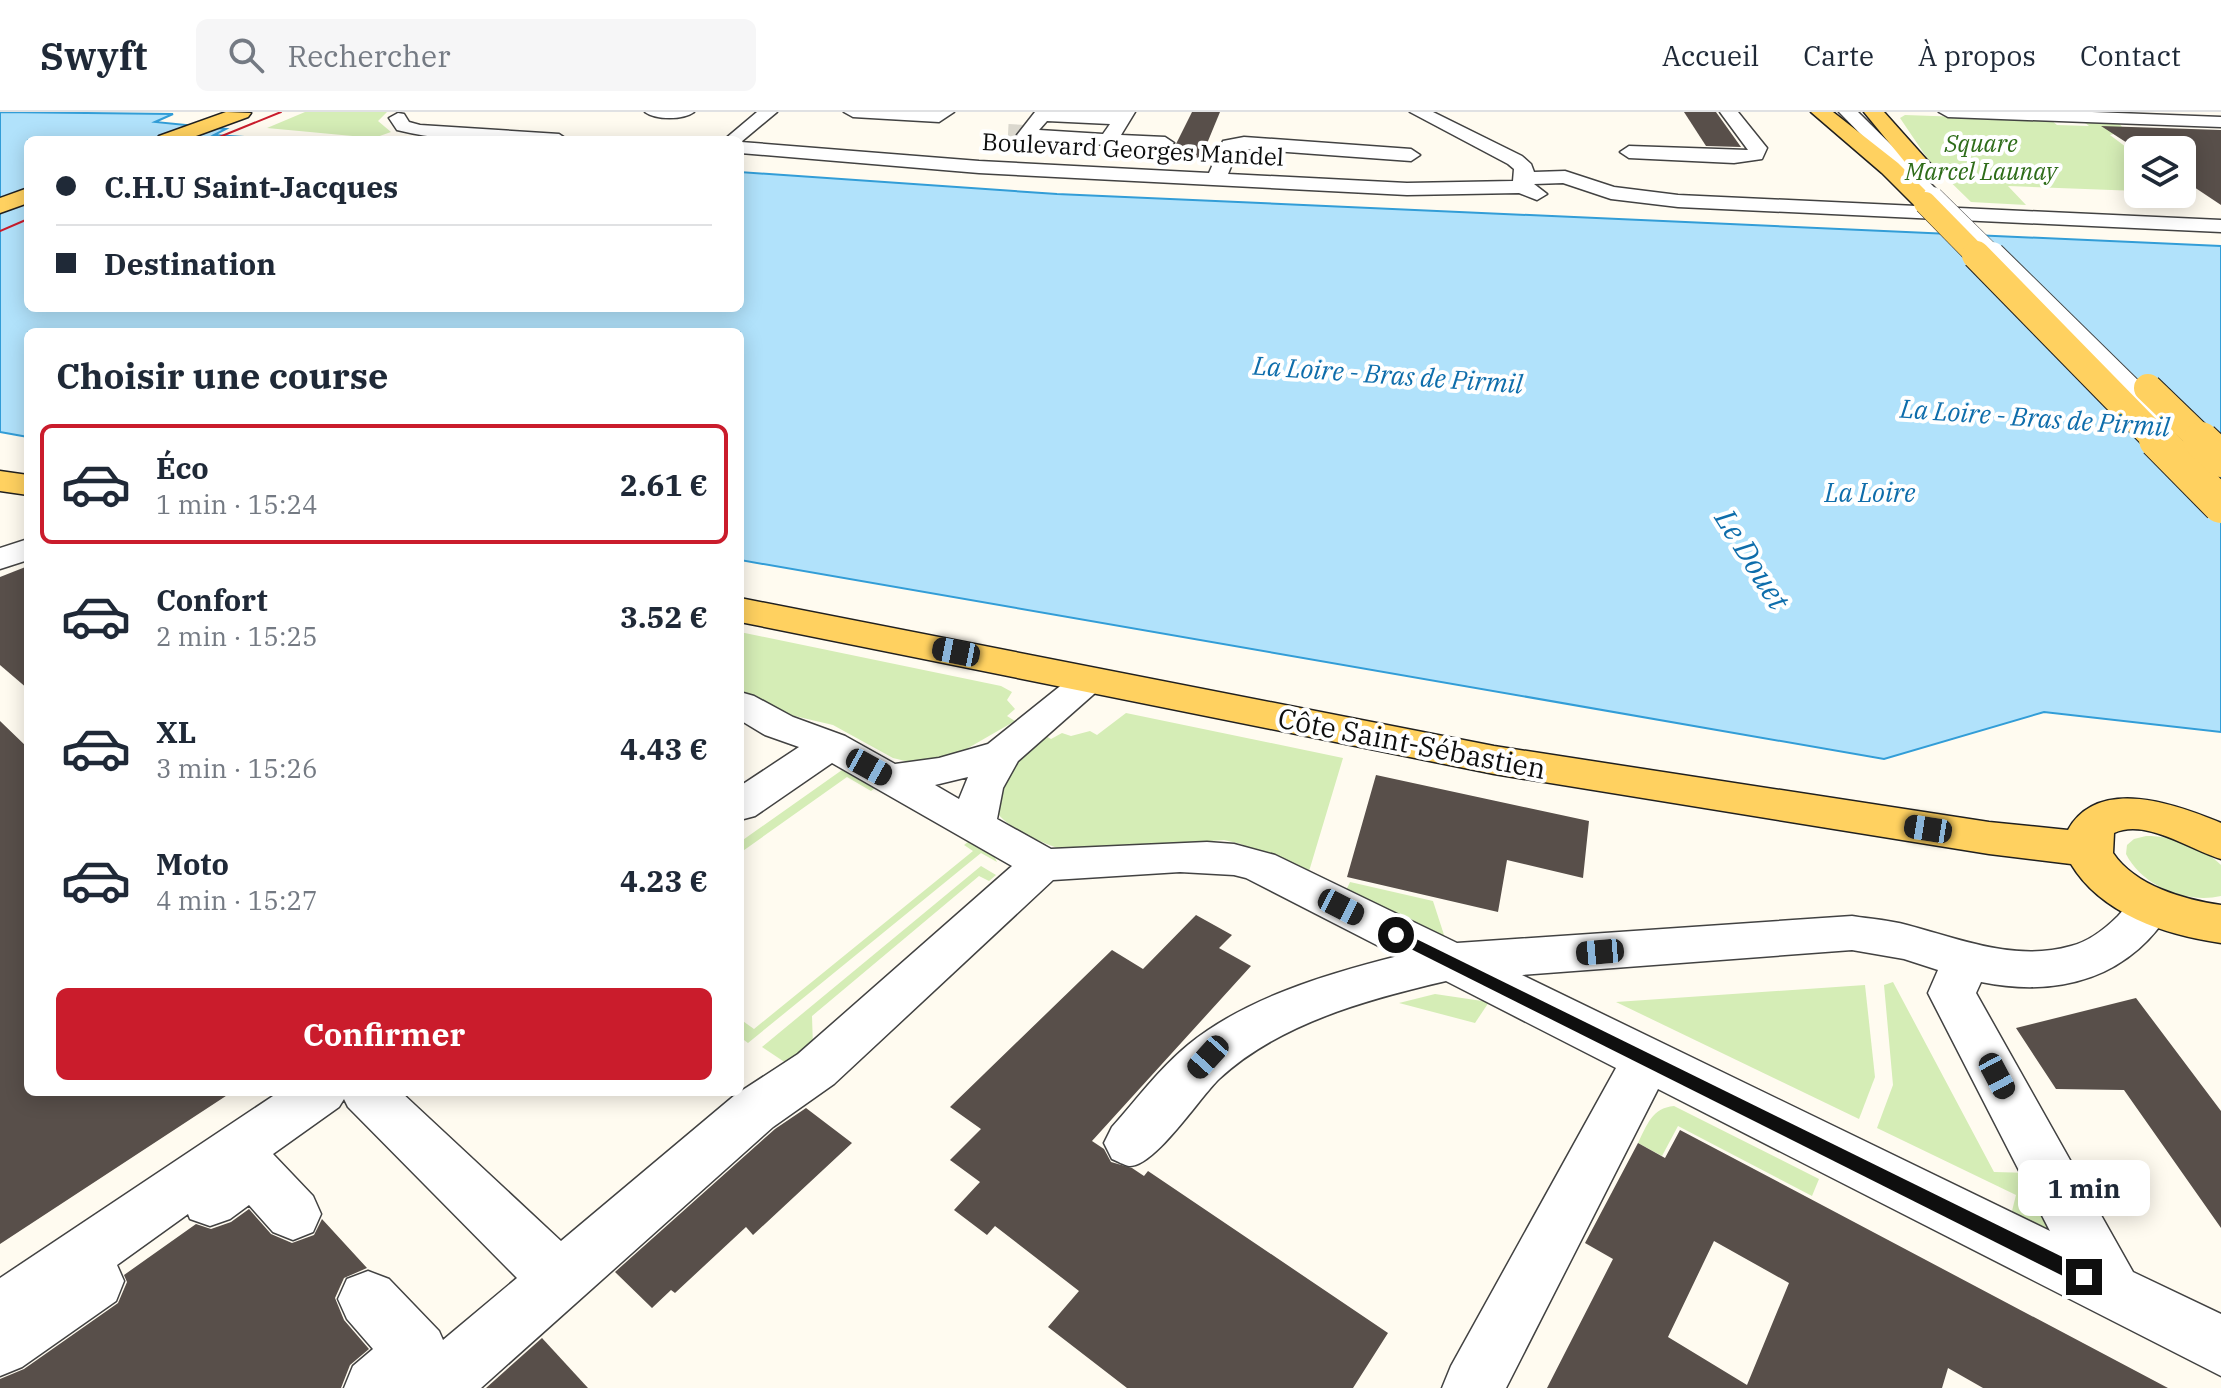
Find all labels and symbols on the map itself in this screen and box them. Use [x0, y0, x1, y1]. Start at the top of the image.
street label: Boulevard Georges Mandel [981, 125, 1285, 173]
park label: Square Marcel Launay [1904, 127, 2059, 187]
water label: La Loire - Bras de Pirmil [1251, 348, 1525, 400]
water label: La Loire - Bras de Pirmil [1898, 391, 2172, 443]
water label: La Loire [1824, 475, 1916, 509]
water label: Le Douet [1706, 500, 1800, 618]
car [930, 636, 982, 668]
street label: Côte Saint-Sébastien [1275, 699, 1549, 787]
car [842, 745, 896, 789]
car [1902, 813, 1954, 845]
car [1314, 885, 1368, 929]
route start [1378, 917, 1414, 953]
car [1575, 938, 1625, 966]
car [1183, 1031, 1233, 1083]
car [1975, 1049, 2019, 1103]
callout: 1 min [2018, 1161, 2150, 1217]
route end [2066, 1259, 2102, 1295]

